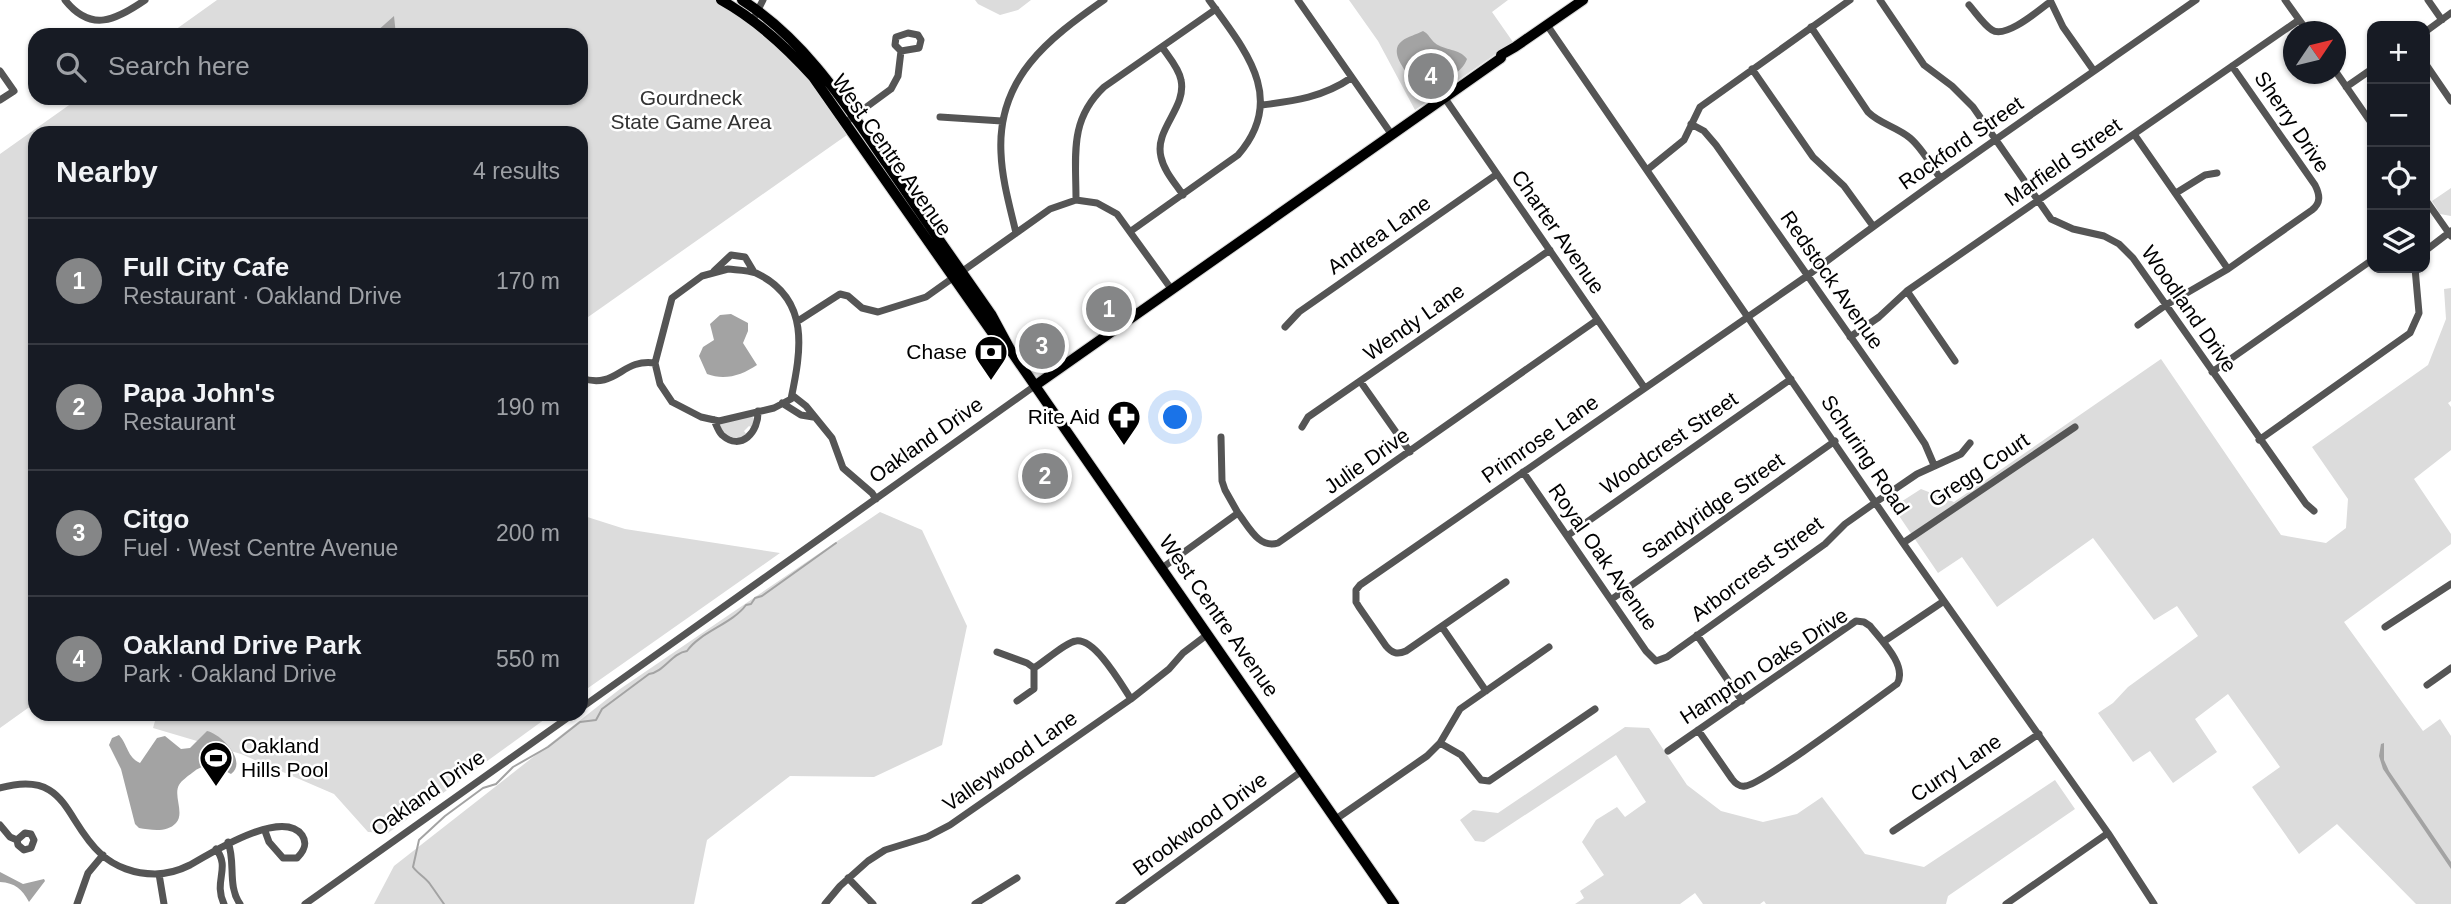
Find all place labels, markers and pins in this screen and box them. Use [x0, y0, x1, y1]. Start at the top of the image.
pin: 4 [1408, 50, 1454, 102]
pin: 1 [1086, 283, 1132, 335]
pin: 3 [1019, 320, 1065, 372]
bank icon: Chase [972, 333, 1010, 382]
place label: Chase [906, 340, 967, 363]
pharmacy icon: Rite Aid [1105, 398, 1143, 447]
place label: Rite Aid [1028, 405, 1100, 428]
pin: 2 [1022, 450, 1068, 502]
place label: Oakland Hills Pool [241, 734, 329, 781]
sports icon: Oakland Hills Pool [197, 739, 235, 788]

